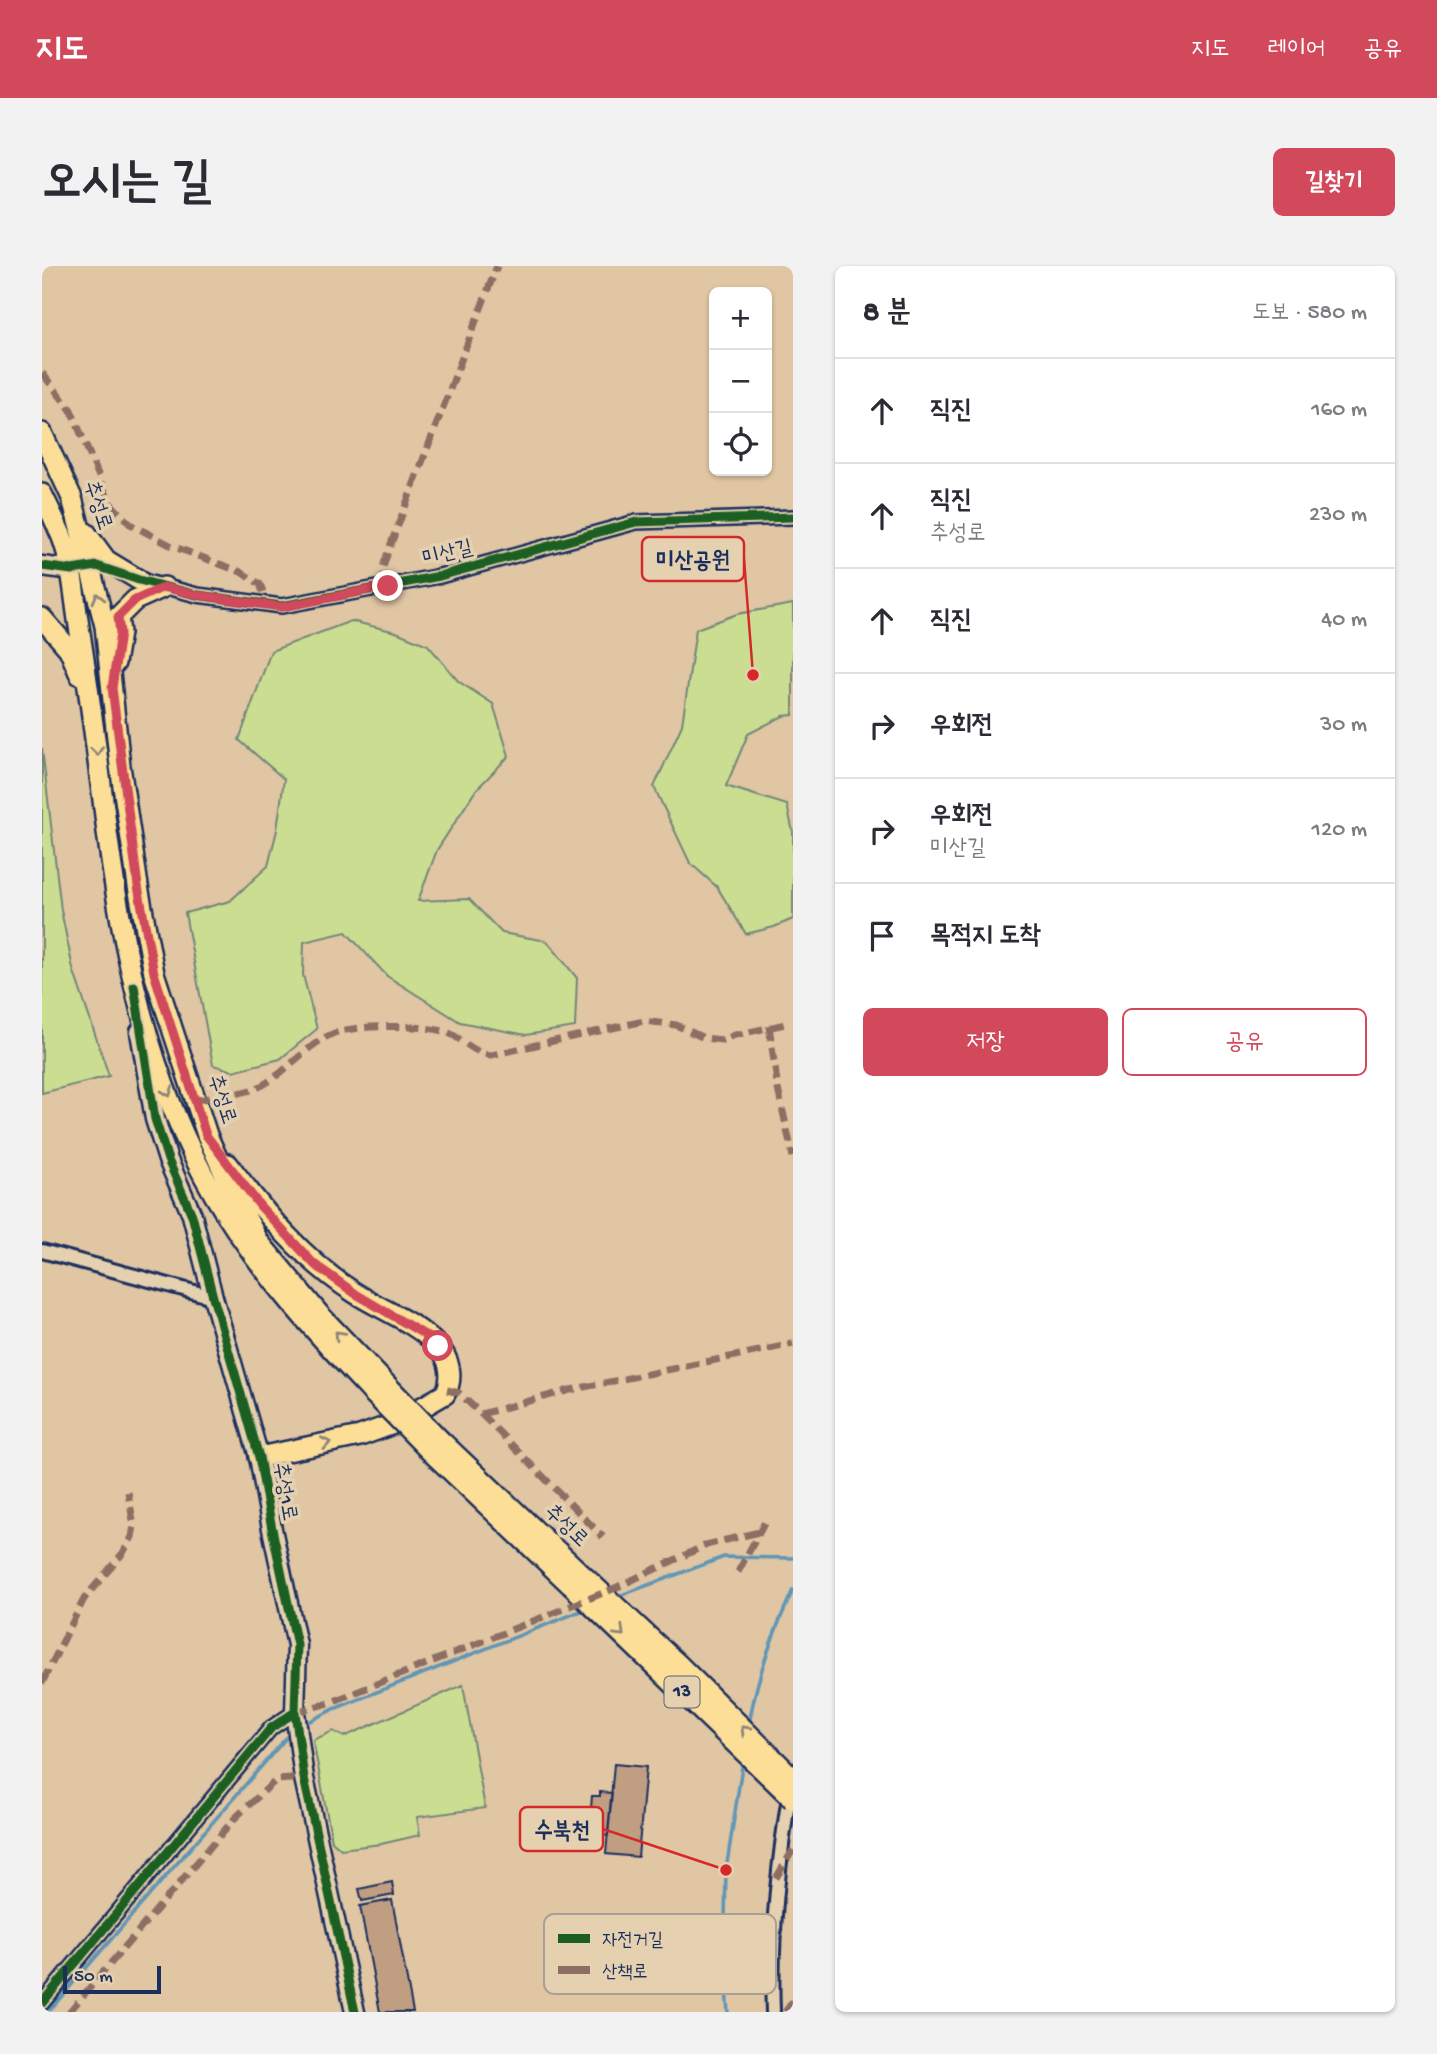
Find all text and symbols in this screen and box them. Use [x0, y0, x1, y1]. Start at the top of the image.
text: 지도 [35, 33, 88, 71]
text: 지도 [1191, 36, 1229, 65]
text: 레이어 [1267, 36, 1325, 65]
text: 공유 [1363, 36, 1402, 65]
button: 길찾기 [1273, 148, 1395, 216]
text: 오시는 길 [42, 157, 211, 215]
map controls [709, 287, 772, 476]
button: + [709, 287, 772, 350]
text: 8 분 [863, 297, 911, 332]
text: 도보 · 580 m [1252, 300, 1367, 327]
button: − [709, 350, 772, 413]
icon: ahead [863, 392, 901, 430]
text: 직진 [930, 397, 972, 428]
text: 160 m [1311, 397, 1367, 424]
button: locate [709, 413, 772, 476]
street label: 추성로 [76, 478, 117, 534]
text: 직진 [930, 487, 972, 518]
icon: ahead [863, 497, 901, 535]
text: 230 m [1309, 502, 1367, 529]
text: 추성로 [930, 521, 986, 548]
street label: 미산길 [420, 537, 476, 573]
callout: 미산공원 [642, 537, 744, 581]
text: 미산공원 [656, 549, 730, 576]
route end [372, 570, 403, 601]
one-way arrow [92, 593, 106, 605]
icon: ahead [863, 602, 901, 640]
text: 직진 [930, 607, 972, 638]
text: 40 m [1321, 607, 1367, 634]
icon: right [863, 707, 901, 745]
text: 우회전 [930, 712, 993, 743]
text: 30 m [1320, 712, 1367, 739]
one-way arrow [90, 745, 105, 757]
text: 우회전 [930, 802, 993, 833]
icon: right [863, 812, 901, 850]
text: 120 m [1312, 817, 1367, 844]
text: 미산길 [930, 836, 986, 863]
icon: arrive [863, 917, 901, 955]
text: 목적지 도착 [930, 922, 1041, 953]
button: 저장 [863, 1008, 1108, 1076]
button: 공유 [1122, 1008, 1367, 1076]
street label: 추성로 [200, 1072, 241, 1128]
one-way arrow [160, 1086, 174, 1098]
one-way arrow [335, 1330, 348, 1343]
route start [422, 1330, 453, 1361]
one-way arrow [320, 1436, 332, 1451]
street label: 추성1로 [266, 1461, 301, 1523]
street label: 추성로 [538, 1500, 593, 1554]
one-way arrow [612, 1623, 625, 1636]
road number: 13 [664, 1676, 700, 1708]
one-way arrow [740, 1725, 753, 1738]
callout: 수북천 [520, 1807, 603, 1851]
text: 수북천 [534, 1819, 590, 1846]
legend [544, 1914, 776, 1994]
text: 자전거길 [602, 1930, 663, 1953]
text: 산책로 [602, 1962, 648, 1985]
scale bar [63, 1963, 161, 1995]
text: 50 m [74, 1966, 113, 1989]

